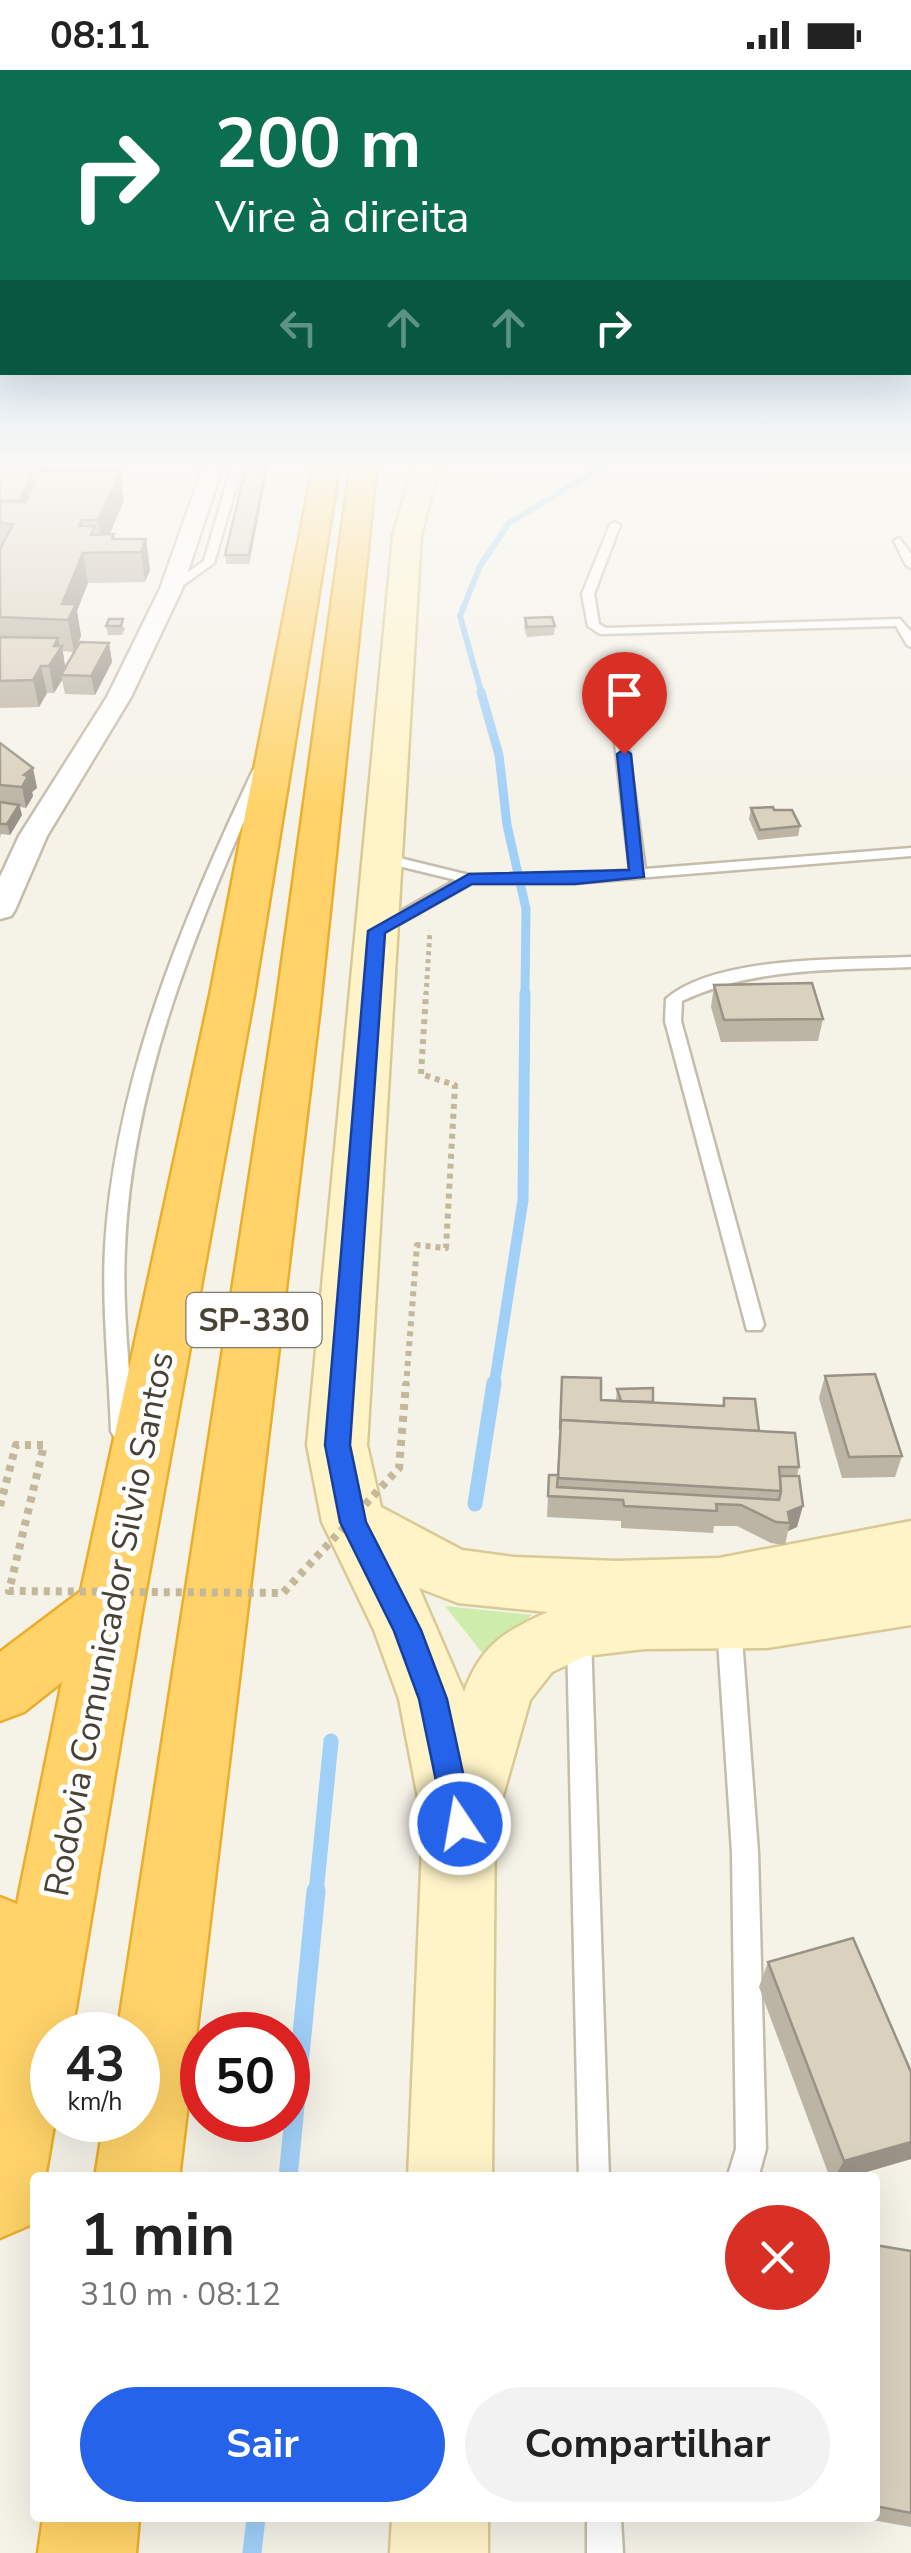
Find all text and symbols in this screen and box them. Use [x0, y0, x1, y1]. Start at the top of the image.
text: 08:11 [50, 10, 151, 61]
text: 200 m [215, 96, 421, 192]
icon: right [50, 110, 180, 240]
text: Vire à direita [215, 187, 470, 248]
icon: left [271, 300, 326, 355]
icon: ahead [376, 300, 431, 355]
icon: ahead [481, 300, 536, 355]
icon: right [586, 300, 641, 355]
pin [582, 652, 667, 755]
icon: arrive [597, 667, 652, 722]
road number: SP-330 [186, 1293, 322, 1347]
street label: Rodovia Comunicador Silvio Santos [33, 1348, 185, 1900]
position arrow [408, 1772, 512, 1876]
speed limit sign: 50 [180, 2012, 310, 2142]
text: 43 [65, 2030, 125, 2099]
text: km/h [67, 2085, 123, 2119]
text: 1 min [80, 2194, 235, 2276]
button: close [725, 2205, 830, 2310]
text: 310 m · 08:12 [80, 2273, 281, 2316]
button: Sair [80, 2387, 445, 2502]
button: Compartilhar [465, 2387, 830, 2502]

